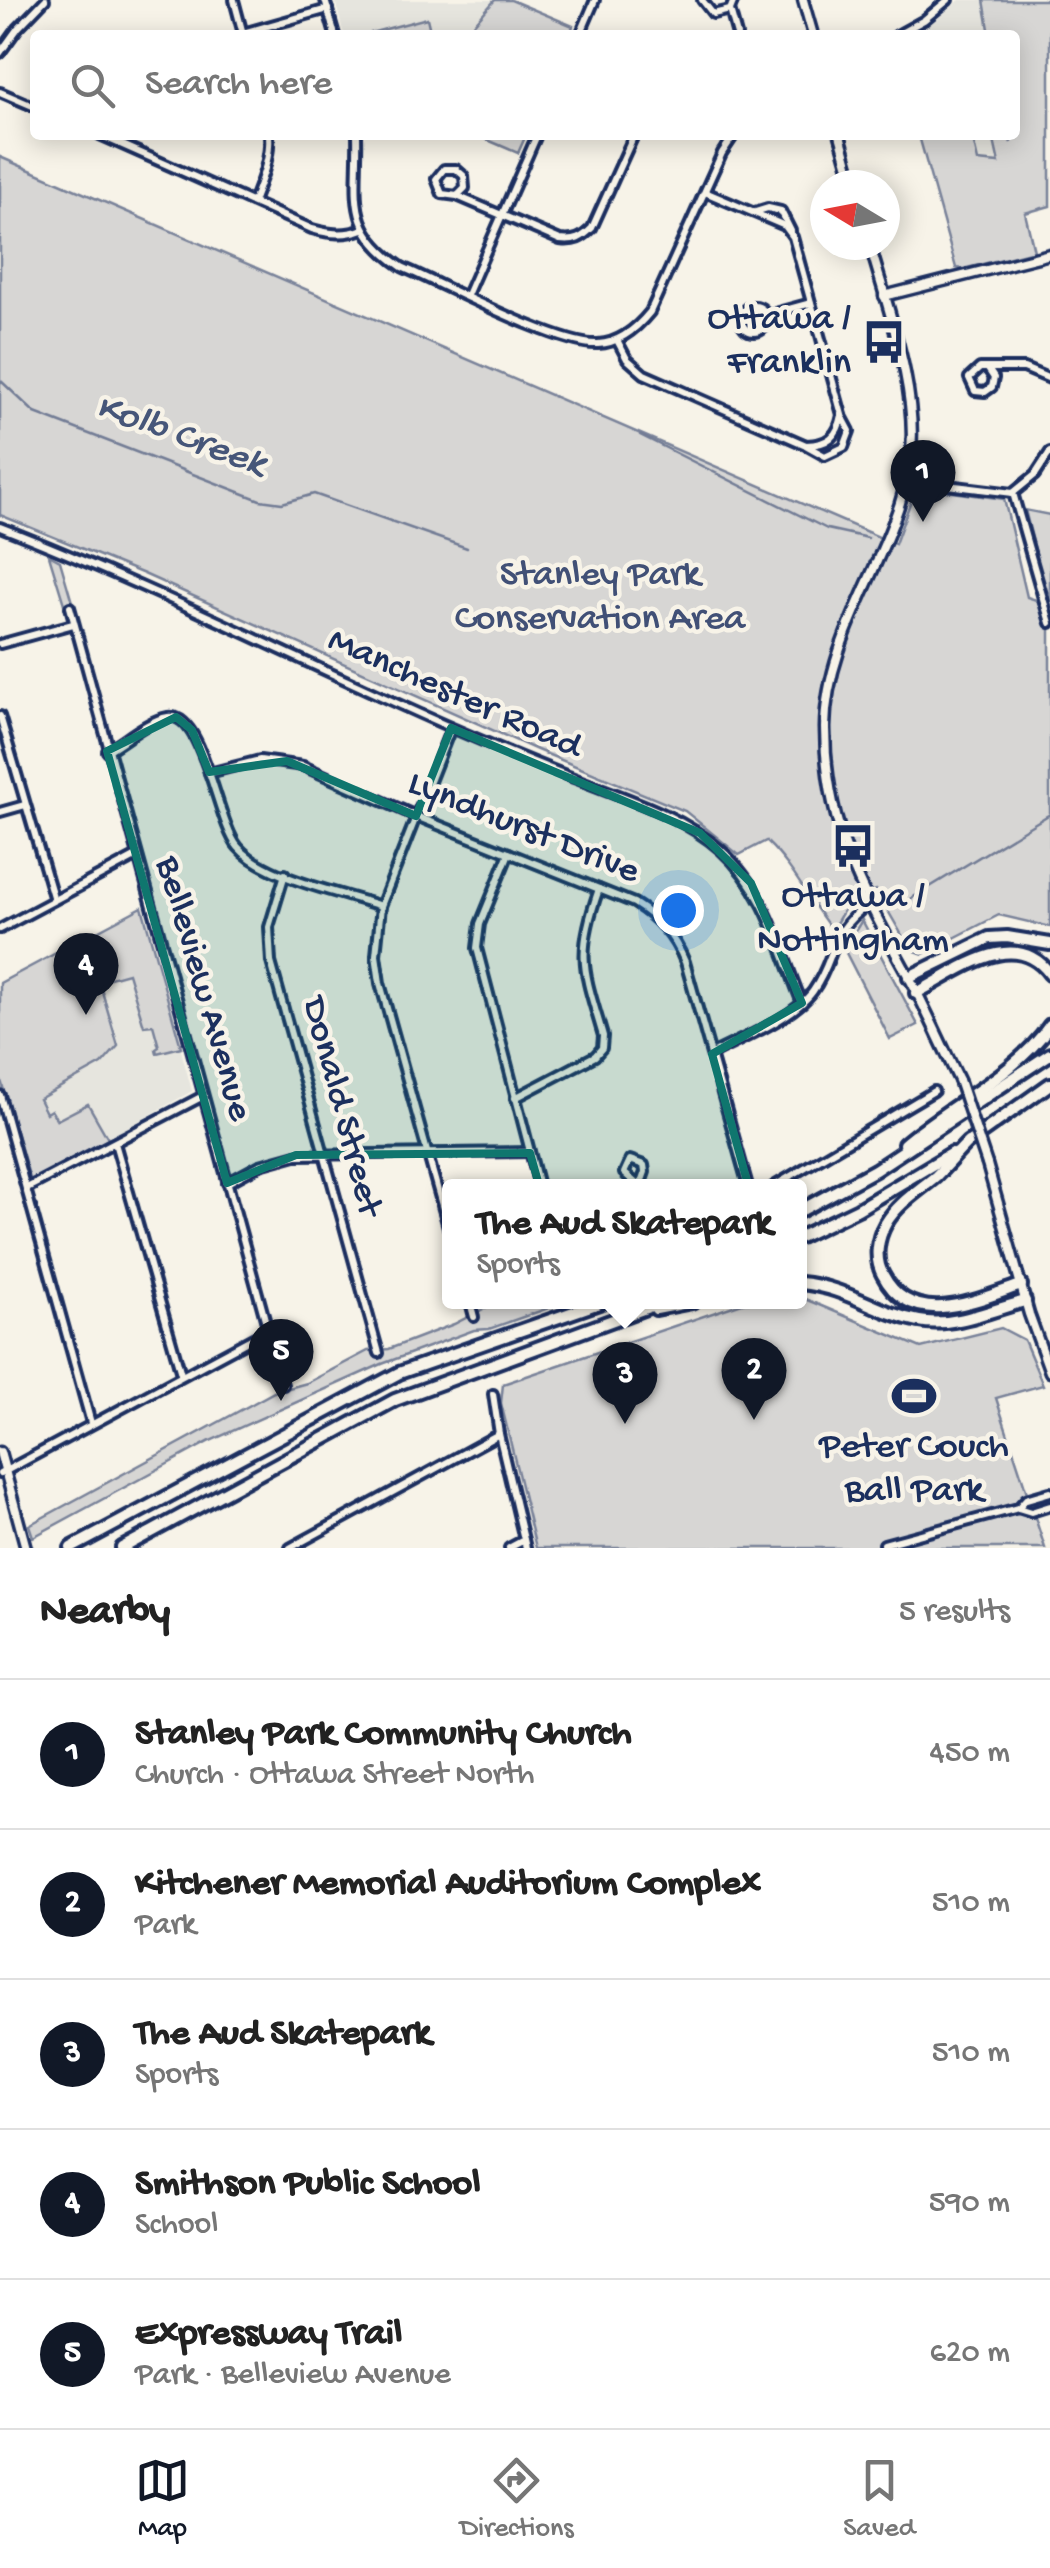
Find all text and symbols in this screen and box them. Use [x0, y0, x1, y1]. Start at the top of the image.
search box [30, 30, 1020, 140]
icon: search [65, 58, 120, 113]
text: Search here [145, 63, 332, 107]
north arrow [810, 170, 900, 260]
place label: Ottawa / Franklin [707, 298, 851, 386]
bus stop icon: Ottawa / Franklin [860, 318, 908, 366]
water label: Kolb Creek [89, 385, 275, 491]
pin: 1 [890, 440, 956, 522]
park label: Stanley Park Conservation Area [455, 554, 747, 642]
street label: Manchester Road [320, 619, 590, 772]
street label: Lyndhurst Drive [401, 763, 646, 896]
bus stop icon: Ottawa / Nottingham [829, 822, 877, 870]
street label: Belleview Avenue [143, 851, 261, 1127]
place label: Ottawa / Nottingham [757, 876, 949, 964]
your location [653, 885, 704, 936]
pin: 4 [54, 932, 118, 1015]
street label: Donald Street [289, 990, 391, 1225]
popup [442, 1179, 807, 1309]
text: The Aud Skatepark [476, 1203, 773, 1247]
text: Sports [476, 1247, 560, 1285]
pin: 5 [248, 1318, 314, 1401]
pin: 2 [722, 1338, 786, 1420]
pin: 3 [592, 1342, 658, 1424]
sports icon: Peter Couch Ball Park [890, 1372, 938, 1420]
place label: Peter Couch Ball Park [818, 1426, 1009, 1514]
text: Nearby [40, 1589, 170, 1638]
text: 5 results [899, 1594, 1010, 1632]
text: Stanley Park Community Church [135, 1713, 632, 1757]
text: 1 [66, 1735, 79, 1773]
text: 450 m [930, 1735, 1010, 1773]
text: Church · Ottawa Street North [135, 1757, 534, 1795]
text: Kitchener Memorial Auditorium Complex [135, 1863, 761, 1907]
text: 2 [65, 1885, 80, 1923]
text: 510 m [932, 1885, 1010, 1923]
text: Park [135, 1907, 196, 1945]
text: The Aud Skatepark [135, 2013, 431, 2057]
text: 3 [64, 2035, 81, 2073]
text: 510 m [932, 2035, 1010, 2073]
text: Sports [135, 2057, 218, 2095]
text: Smithson Public School [135, 2163, 481, 2207]
text: 4 [65, 2185, 80, 2223]
text: 590 m [929, 2185, 1010, 2223]
text: School [135, 2207, 218, 2245]
text: Expressway Trail [135, 2313, 402, 2357]
text: 5 [64, 2335, 81, 2373]
text: 620 m [930, 2335, 1010, 2373]
text: Park · Belleview Avenue [135, 2357, 451, 2395]
tab: Map [135, 2453, 190, 2546]
tab: Directions [460, 2453, 574, 2546]
tab: Saved [843, 2453, 915, 2546]

